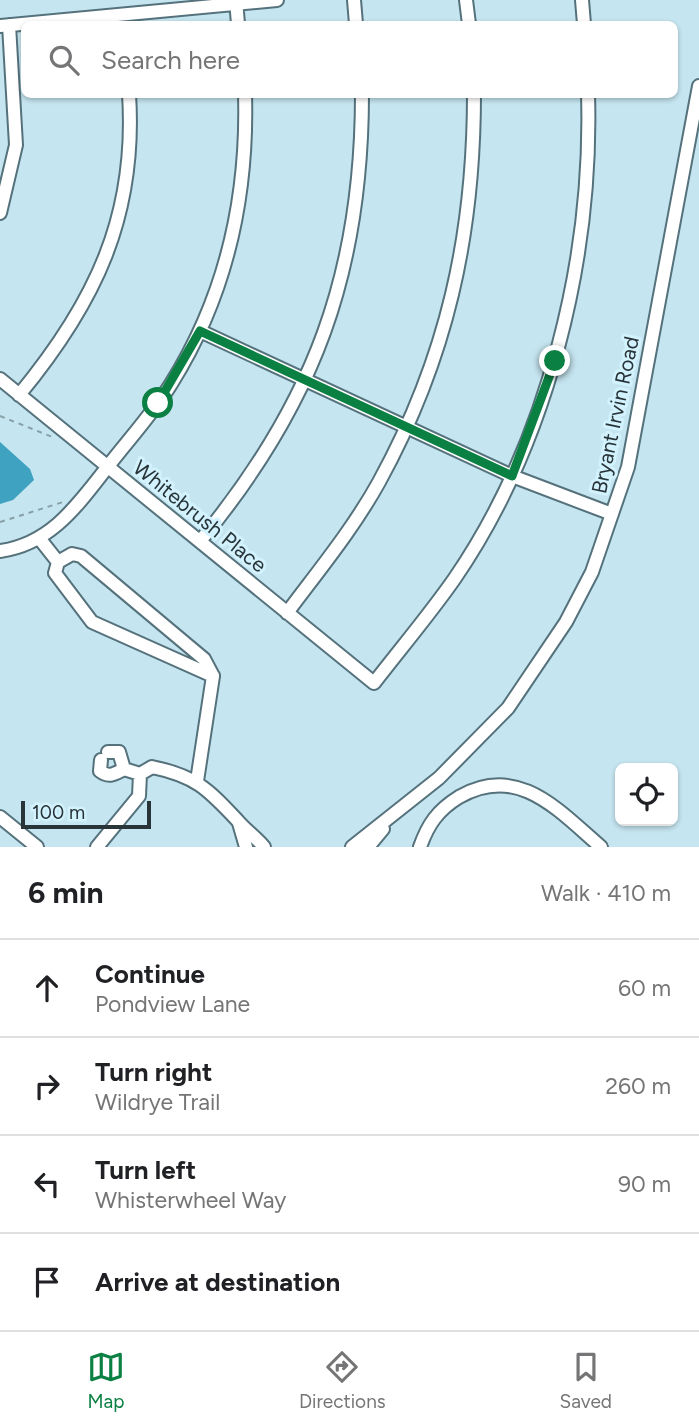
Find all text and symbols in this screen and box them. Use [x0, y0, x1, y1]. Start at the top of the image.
search box [21, 21, 678, 98]
icon: search [45, 41, 83, 79]
text: Search here [101, 44, 240, 76]
street label: Bryant Irvin Road [586, 334, 644, 496]
route end [539, 345, 570, 376]
route start [142, 387, 173, 418]
street label: Whitebrush Place [128, 455, 272, 577]
map controls [615, 763, 678, 826]
button: locate [615, 763, 678, 826]
scale bar [21, 798, 150, 830]
text: 100 m [32, 801, 85, 824]
text: 6 min [28, 874, 104, 911]
text: Walk · 410 m [541, 879, 671, 907]
text: Continue [95, 958, 205, 990]
icon: ahead [28, 969, 66, 1007]
text: 60 m [618, 974, 671, 1002]
text: Pondview Lane [95, 990, 250, 1018]
text: Turn right [95, 1056, 212, 1088]
icon: right [28, 1067, 66, 1105]
text: 260 m [605, 1072, 671, 1100]
text: Wildrye Trail [95, 1088, 220, 1116]
text: Turn left [95, 1154, 196, 1186]
icon: left [28, 1165, 66, 1203]
text: 90 m [618, 1170, 671, 1198]
text: Whisterwheel Way [95, 1186, 286, 1214]
icon: arrive [28, 1263, 66, 1301]
text: Arrive at destination [95, 1266, 340, 1298]
tab: Map [87, 1348, 125, 1413]
tab: Directions [299, 1348, 386, 1413]
tab: Saved [560, 1348, 612, 1413]

